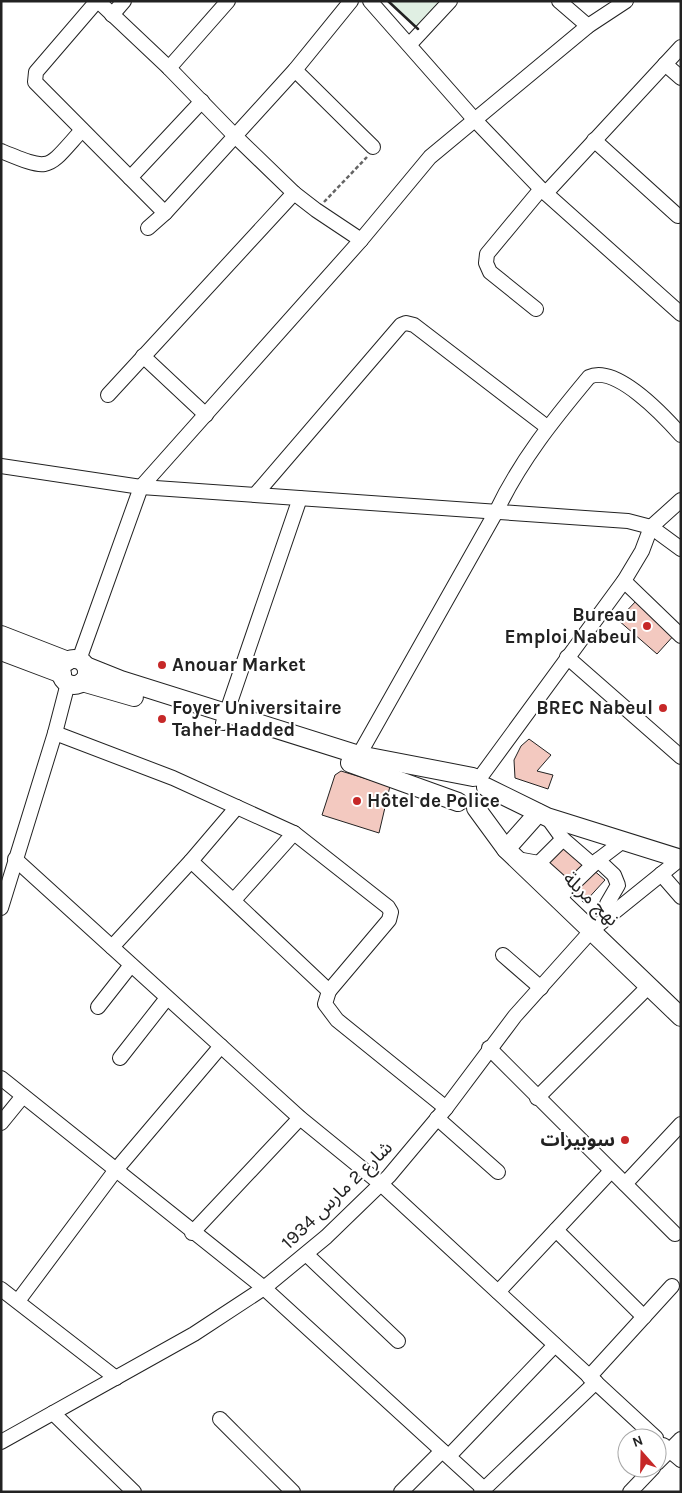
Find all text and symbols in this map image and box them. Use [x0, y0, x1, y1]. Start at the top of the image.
place label: Bureau Emploi Nabeul [504, 604, 637, 648]
marker: Bureau Emploi Nabeul [641, 620, 653, 632]
place label: Anouar Market [172, 654, 306, 676]
marker: Anouar Market [156, 659, 168, 671]
place label: Foyer Universitaire Taher Hadded [172, 697, 342, 741]
place label: BREC Nabeul [536, 697, 653, 719]
marker: BREC Nabeul [657, 702, 669, 714]
marker: Foyer Universitaire Taher Hadded [156, 713, 168, 725]
place label: Hôtel de Police [367, 790, 500, 812]
marker: Hôtel de Police [351, 795, 363, 807]
street label: نهج مربلة [557, 867, 623, 933]
place label: سوبيرات [540, 1129, 615, 1151]
marker: سوبيرات [619, 1134, 631, 1146]
street label: شارع 2 مارس 1934 [277, 1137, 398, 1255]
north arrow [617, 1428, 667, 1478]
text: N [630, 1432, 645, 1451]

